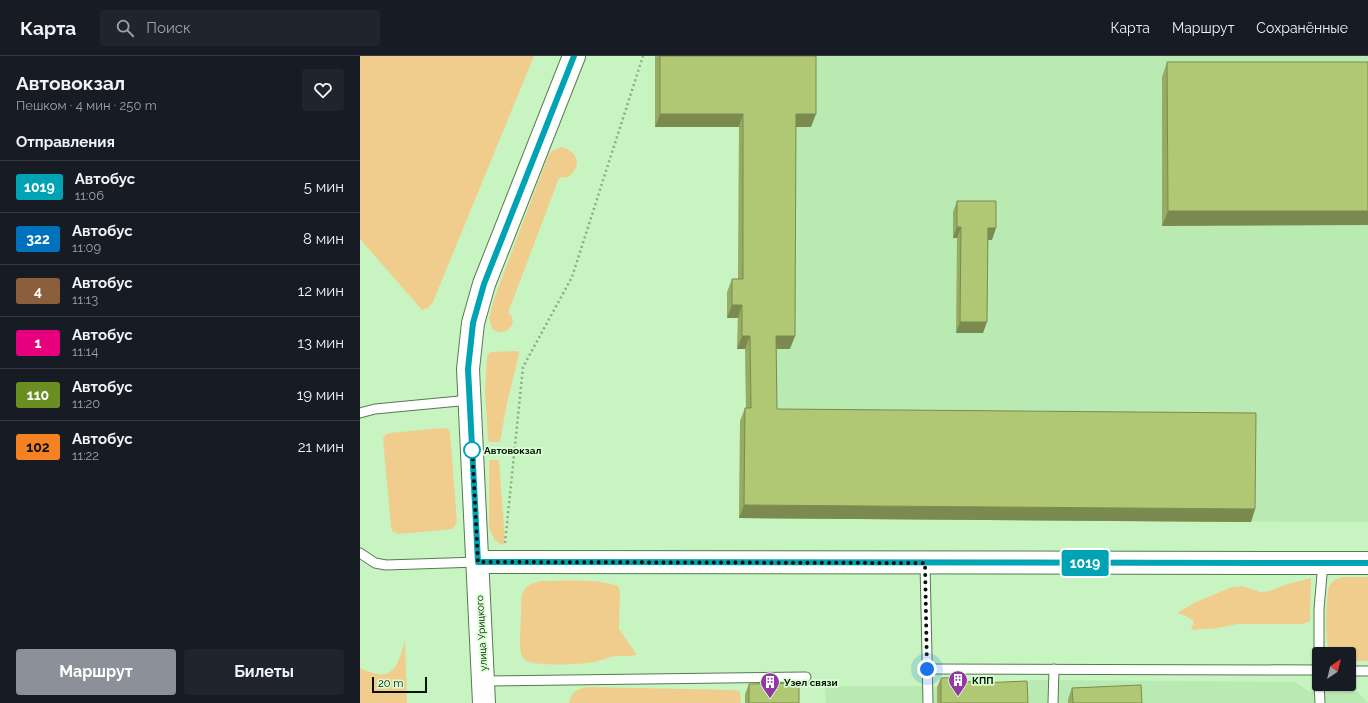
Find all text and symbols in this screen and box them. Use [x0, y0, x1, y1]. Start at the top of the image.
search box [100, 10, 380, 46]
text: Карта [20, 17, 76, 39]
icon: search [114, 17, 136, 39]
text: Поиск [146, 19, 191, 37]
text: Карта [1111, 20, 1150, 36]
text: Маршрут [1172, 20, 1234, 36]
text: Сохранённые [1256, 20, 1348, 36]
button: heart [302, 69, 344, 111]
text: Автовокзал [16, 72, 125, 94]
text: Пешком · 4 мин · 250 m [16, 98, 157, 113]
text: Отправления [16, 133, 115, 151]
text: Автобус [75, 170, 135, 188]
text: 5 мин [304, 178, 344, 196]
text: 1019 [24, 179, 55, 195]
text: 11:06 [75, 188, 104, 203]
text: Автобус [72, 222, 133, 240]
text: 8 мин [303, 230, 344, 248]
text: 322 [26, 231, 50, 247]
text: 11:09 [72, 240, 101, 255]
text: Автобус [72, 274, 133, 292]
text: 12 мин [298, 282, 344, 300]
text: 4 [34, 283, 42, 299]
text: 11:13 [72, 292, 98, 307]
text: Автобус [72, 326, 133, 344]
text: 13 мин [298, 334, 344, 352]
text: 1 [35, 335, 41, 351]
text: 11:14 [72, 344, 98, 359]
text: Автобус [72, 378, 133, 396]
text: 19 мин [297, 386, 344, 404]
text: 110 [27, 387, 49, 403]
text: 11:20 [72, 396, 100, 411]
text: Автобус [72, 430, 133, 448]
text: 21 мин [298, 438, 344, 456]
text: 102 [26, 439, 50, 455]
marker: Автовокзал [463, 441, 481, 459]
place label: Автовокзал [484, 445, 541, 456]
text: 11:22 [72, 448, 99, 463]
line badge: 1019 [1057, 550, 1113, 576]
text: 1019 [1070, 555, 1100, 571]
street label: улица Урицкого [474, 595, 489, 671]
north arrow [1312, 647, 1356, 691]
map controls [1312, 647, 1356, 691]
button: Маршрут [16, 649, 176, 695]
button: Билеты [184, 649, 344, 695]
your location [917, 659, 937, 679]
building icon: КПП [947, 669, 969, 697]
building icon: Узел связи [759, 671, 781, 699]
scale bar [372, 675, 427, 694]
place label: КПП [972, 675, 993, 686]
text: 20 m [378, 677, 403, 690]
place label: Узел связи [783, 677, 838, 688]

